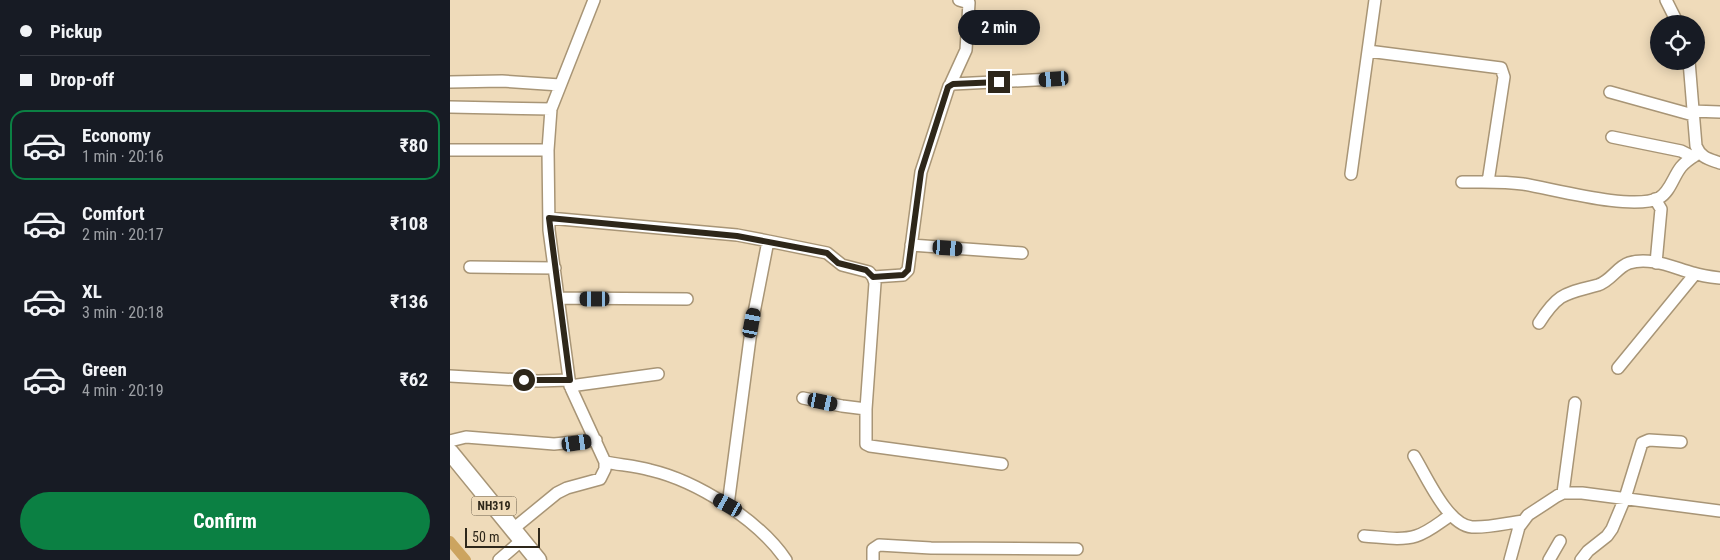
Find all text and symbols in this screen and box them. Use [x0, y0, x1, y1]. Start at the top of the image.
callout: 2 min [958, 9, 1040, 44]
map controls [1650, 15, 1705, 70]
button: locate [1650, 15, 1705, 70]
text: 2 min [981, 18, 1017, 37]
text: Pickup [50, 20, 102, 43]
text: Drop-off [50, 68, 114, 91]
car [1038, 70, 1069, 88]
route end [988, 71, 1010, 93]
icon: car [22, 123, 67, 168]
text: Economy [82, 124, 151, 147]
text: ₹80 [400, 134, 428, 157]
text: 1 min · 20:16 [82, 147, 164, 166]
icon: car [22, 201, 67, 246]
text: Comfort [82, 202, 145, 225]
text: ₹108 [390, 212, 428, 235]
text: 2 min · 20:17 [82, 225, 164, 244]
car [932, 239, 963, 257]
icon: car [22, 279, 67, 324]
text: XL [82, 280, 102, 303]
text: ₹136 [390, 290, 428, 313]
car [580, 292, 610, 307]
text: 3 min · 20:18 [82, 303, 164, 322]
car [741, 307, 762, 339]
icon: car [22, 357, 67, 402]
text: Green [82, 358, 127, 381]
text: ₹62 [400, 368, 428, 391]
route start [513, 369, 535, 391]
text: 4 min · 20:19 [82, 381, 164, 400]
car [806, 392, 839, 412]
car [561, 433, 592, 453]
car [711, 491, 744, 519]
button: Confirm [20, 492, 430, 550]
road number: NH319 [472, 496, 516, 516]
scale bar [465, 525, 540, 548]
text: 50 m [472, 529, 500, 545]

